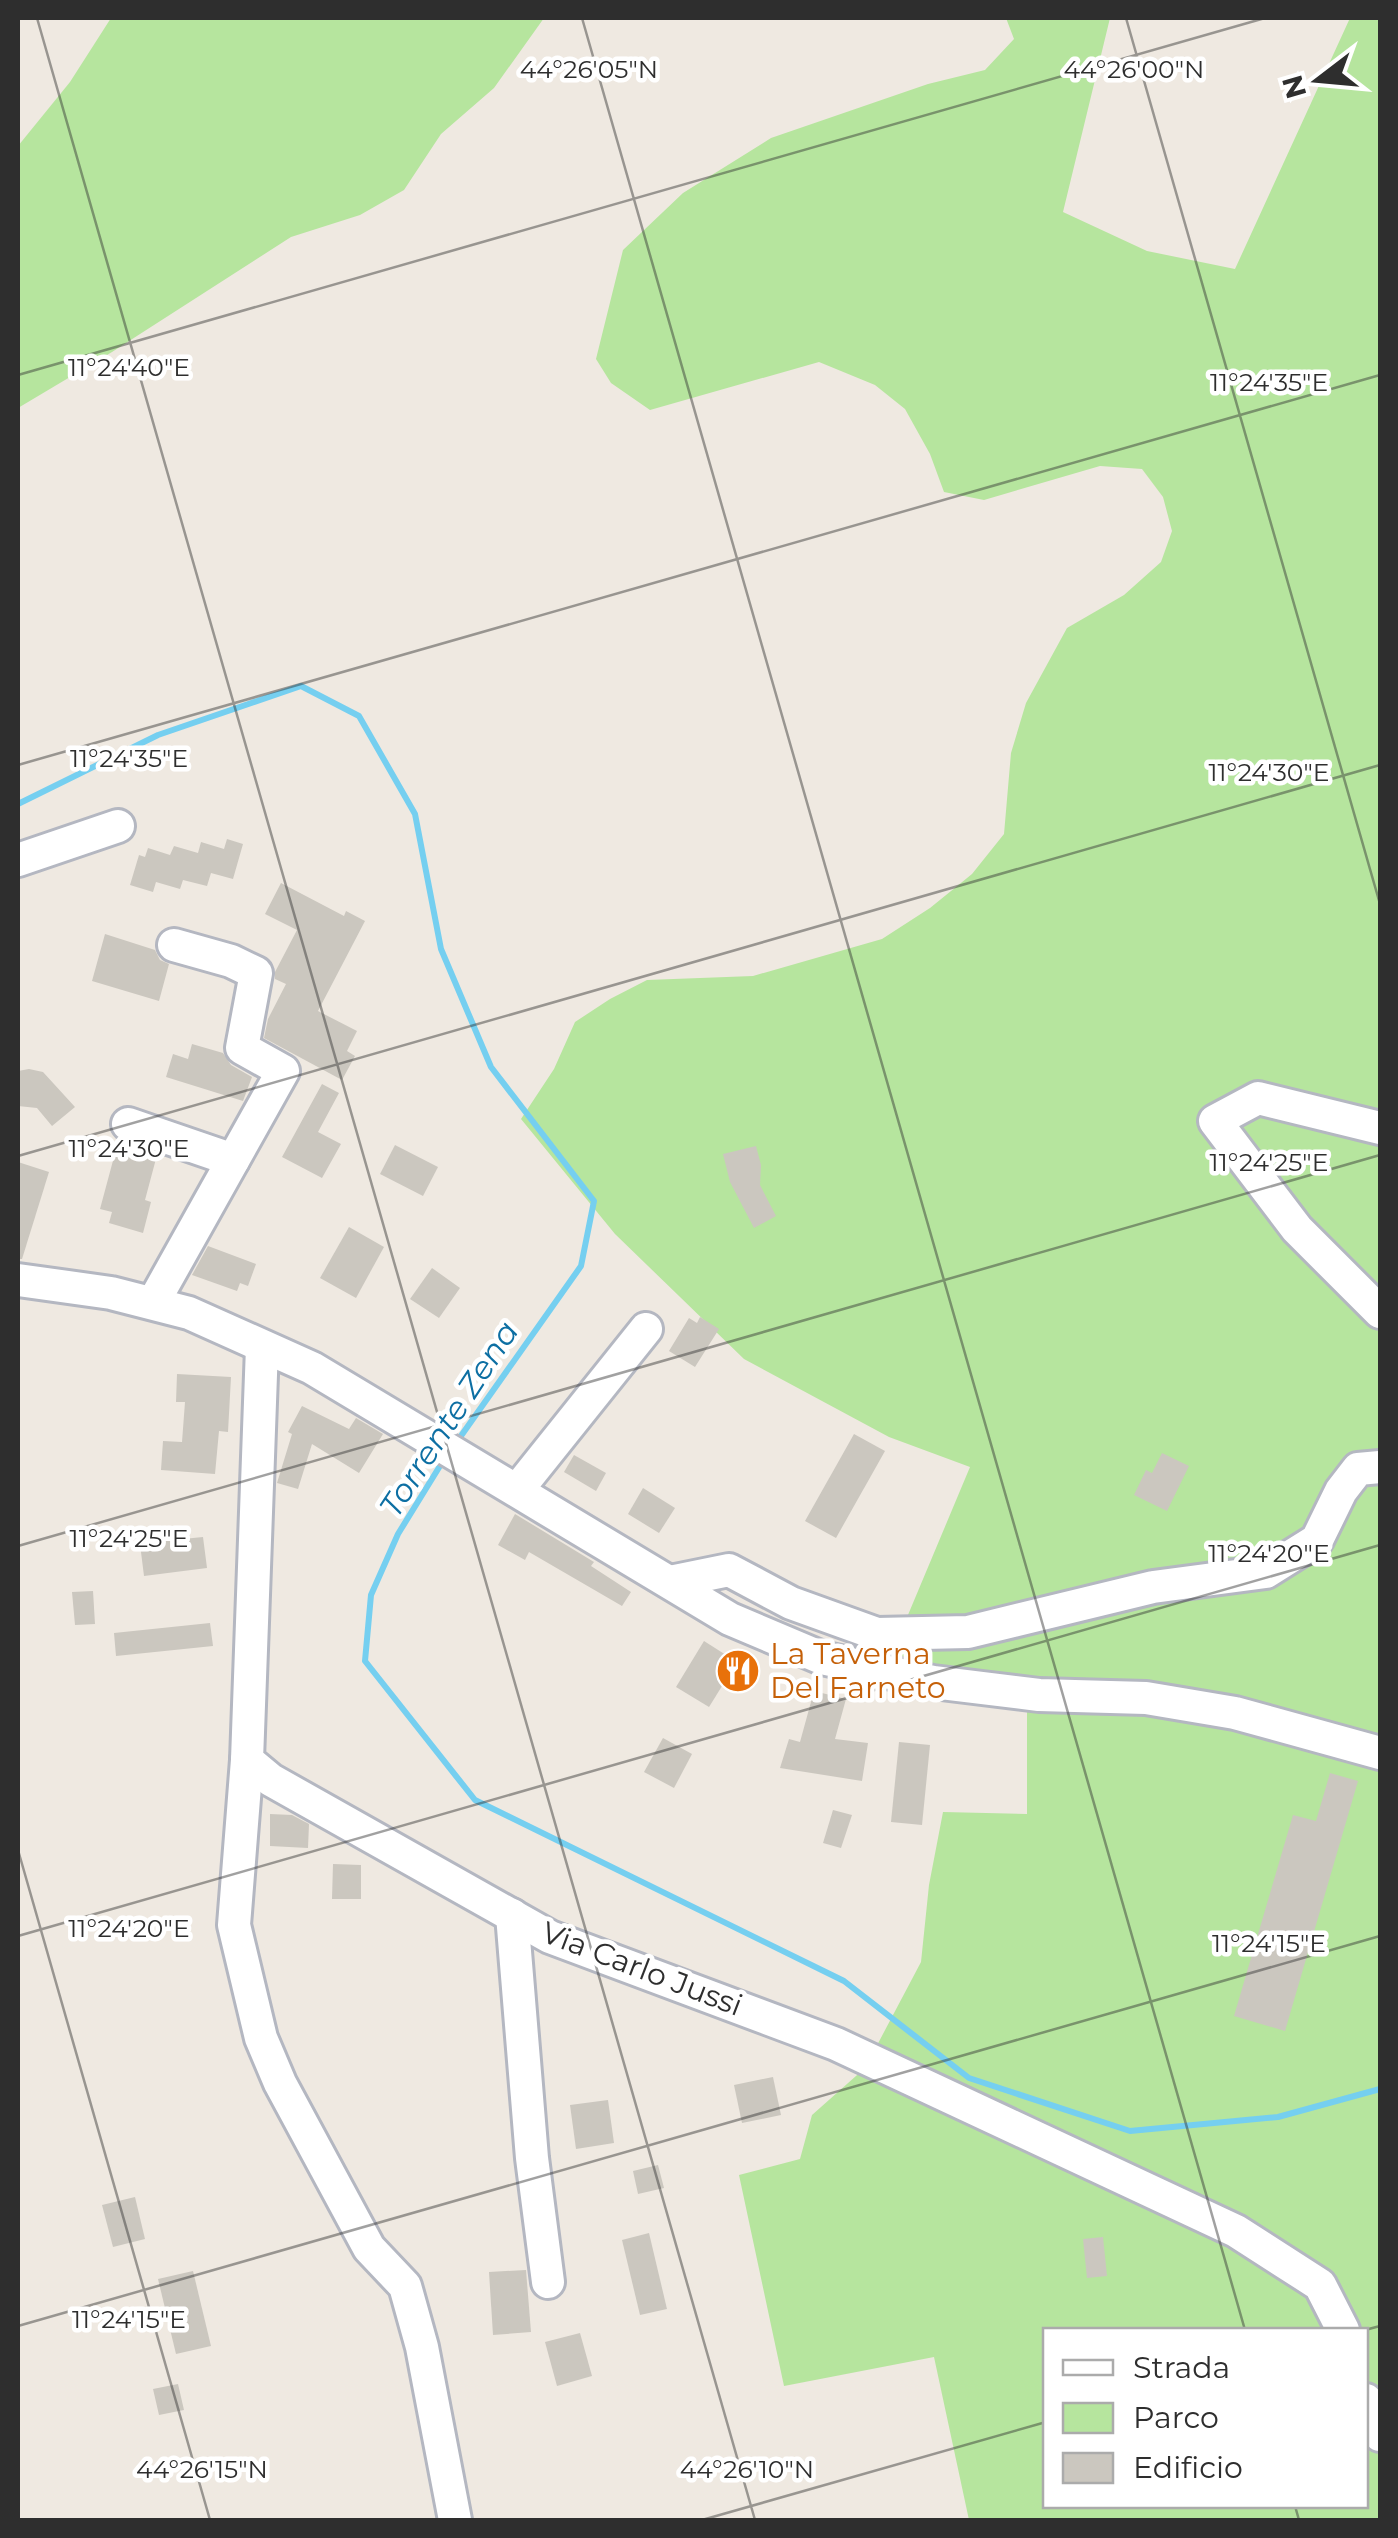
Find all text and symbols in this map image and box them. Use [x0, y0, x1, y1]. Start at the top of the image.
north arrow [1268, 30, 1368, 130]
text: 44°26'05"N [520, 54, 658, 84]
text: 44°26'00"N [1064, 54, 1204, 84]
text: N [1275, 71, 1313, 102]
text: 11°24'40"E [68, 352, 190, 382]
text: 11°24'35"E [1210, 367, 1328, 397]
text: 11°24'35"E [70, 743, 188, 773]
text: 11°24'30"E [1208, 757, 1330, 787]
text: 11°24'30"E [68, 1133, 190, 1163]
text: 11°24'25"E [1210, 1147, 1328, 1177]
water label: Torrente Zena [371, 1313, 526, 1524]
text: 11°24'25"E [70, 1523, 188, 1553]
text: 11°24'20"E [1208, 1538, 1330, 1568]
place label: La Taverna Del Farneto [770, 1635, 946, 1706]
restaurant icon: La Taverna Del Farneto [715, 1648, 761, 1694]
text: 11°24'20"E [68, 1913, 190, 1943]
street label: Via Carlo Jussi [537, 1913, 748, 2024]
text: 11°24'15"E [1212, 1928, 1326, 1958]
text: 11°24'15"E [72, 2304, 186, 2334]
legend [1043, 2328, 1368, 2508]
text: Strada [1133, 2349, 1230, 2386]
text: Parco [1133, 2399, 1219, 2436]
text: Edificio [1133, 2449, 1243, 2486]
text: 44°26'15"N [136, 2454, 268, 2484]
text: 44°26'10"N [680, 2454, 814, 2484]

